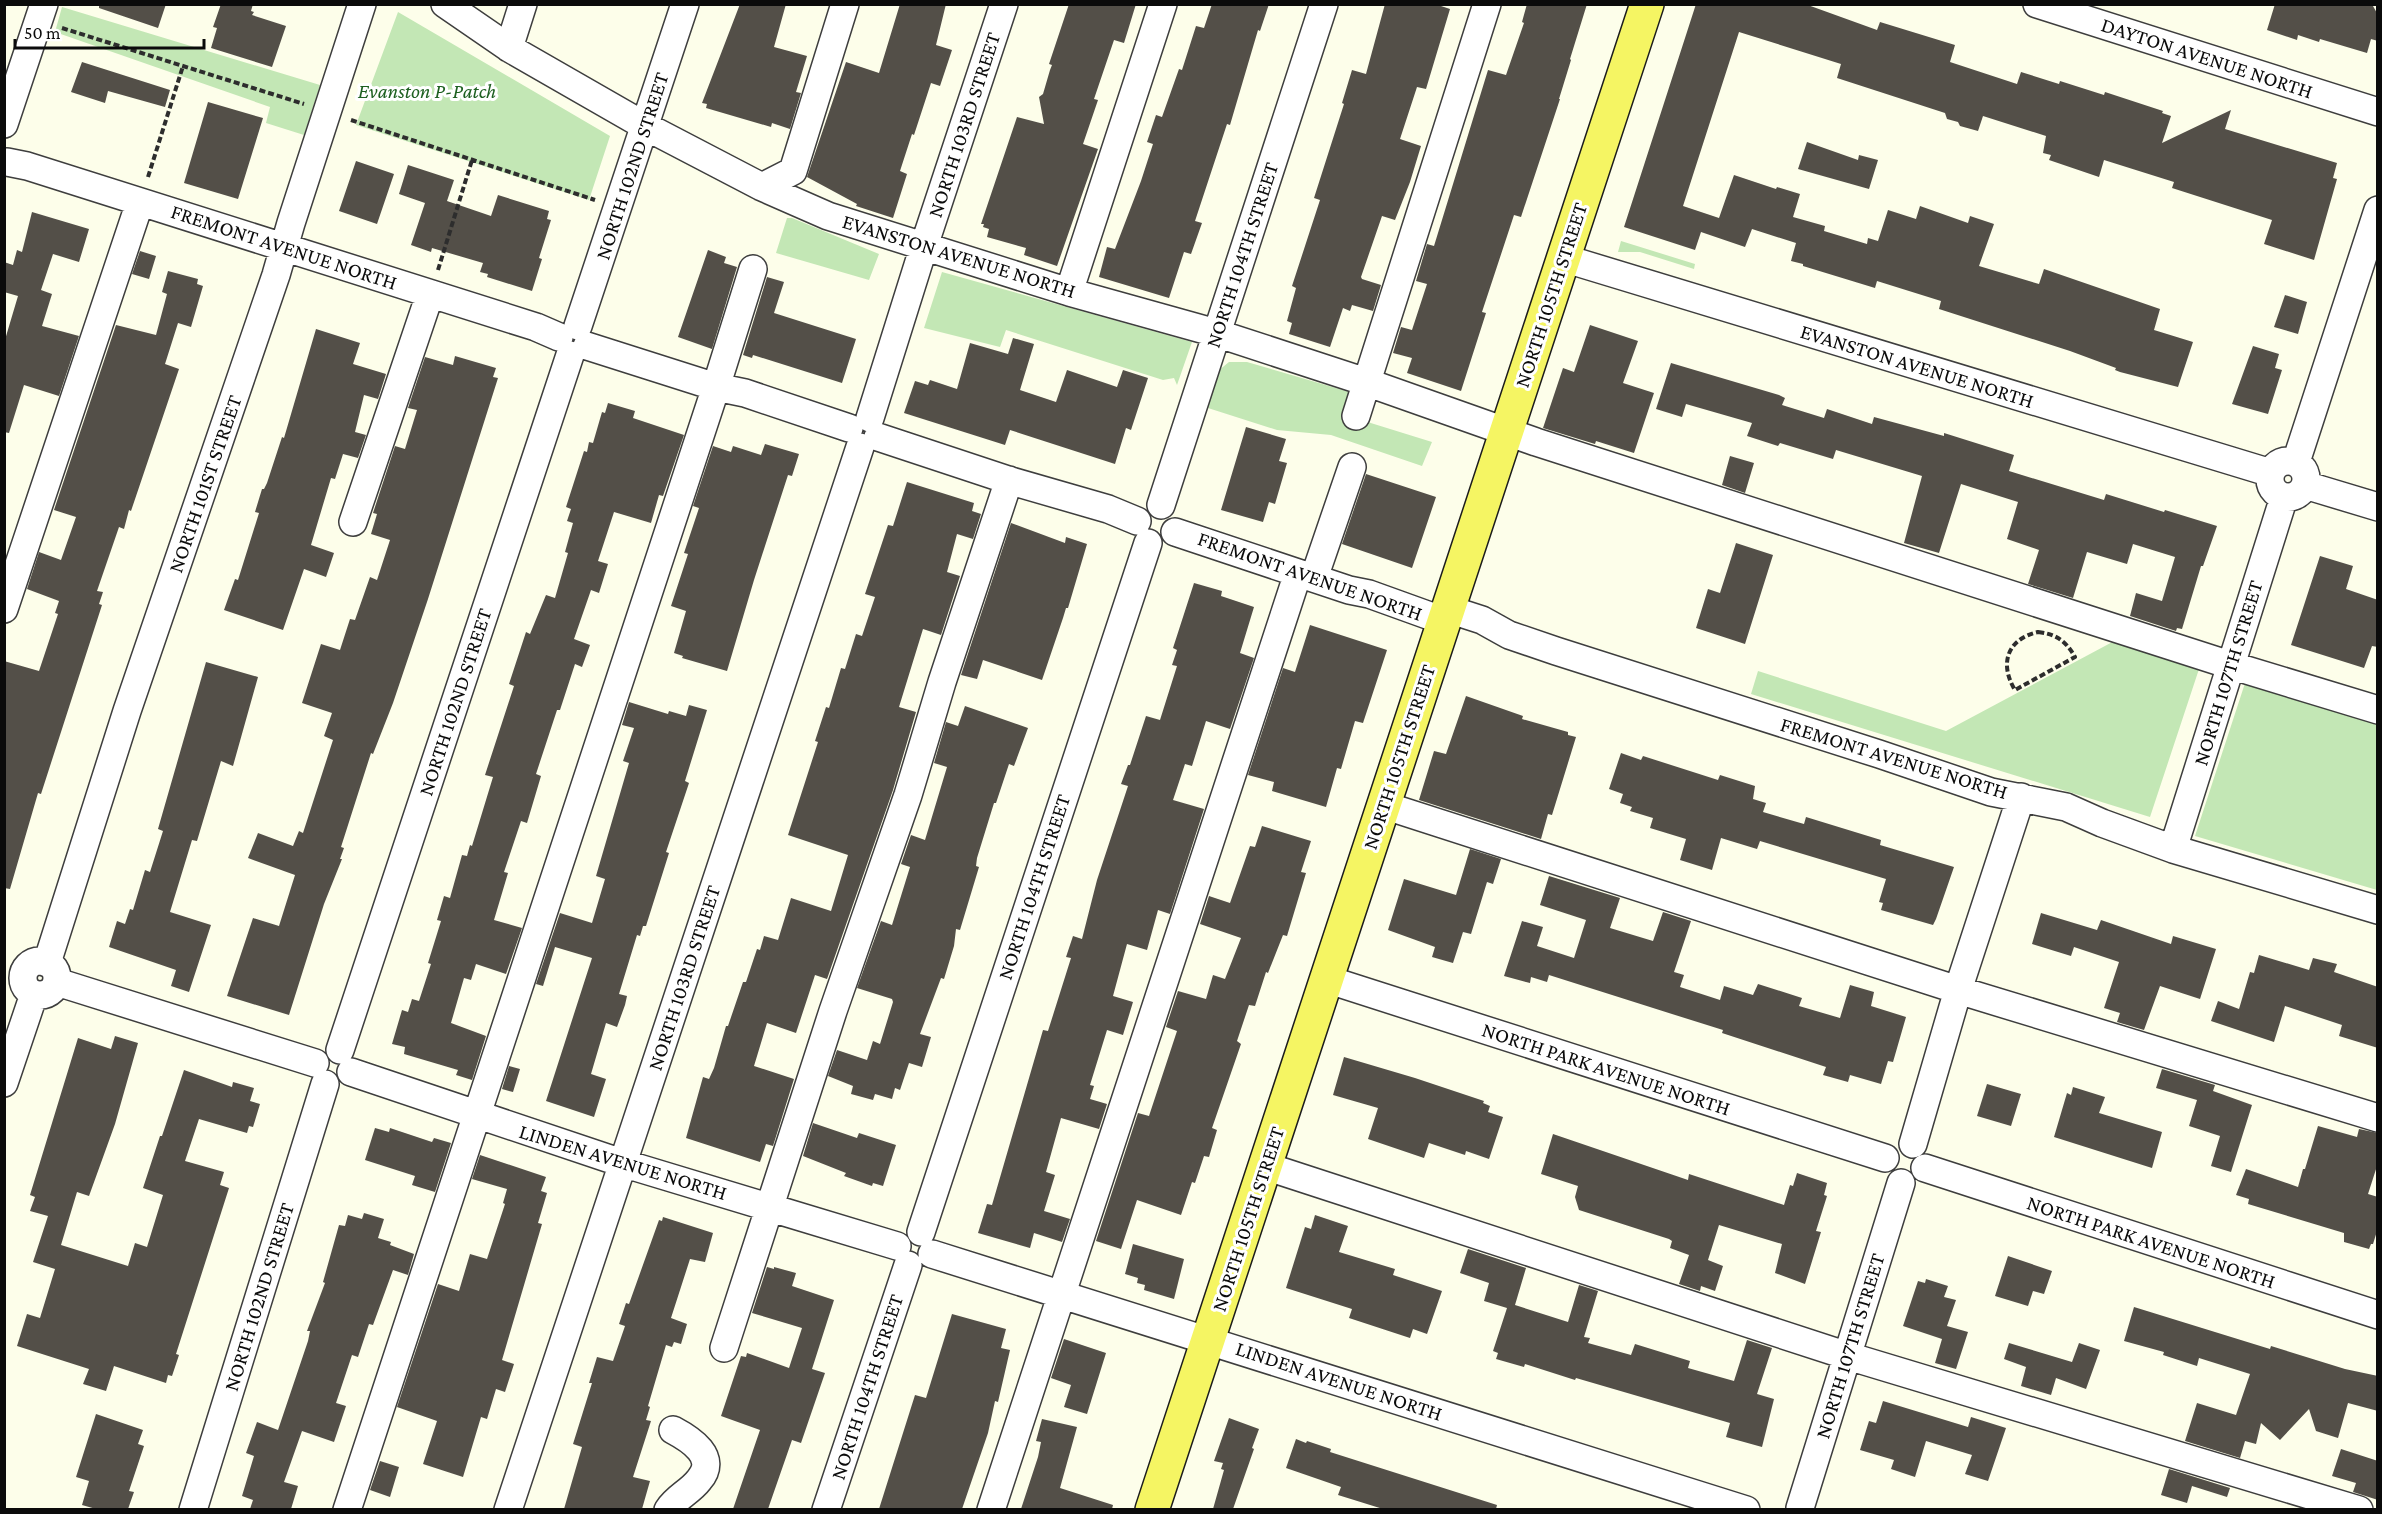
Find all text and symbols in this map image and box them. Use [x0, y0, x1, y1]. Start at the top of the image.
scale bar [15, 12, 204, 50]
street label: DAYTON AVENUE NORTH [2098, 12, 2316, 104]
text: 50 m [24, 23, 61, 43]
street label: NORTH 103RD STREET [923, 29, 1005, 221]
street label: NORTH 102ND STREET [590, 69, 674, 263]
park label: Evanston P-Patch [358, 79, 496, 103]
street label: NORTH 104TH STREET [1201, 159, 1284, 351]
street label: FREMONT AVENUE NORTH [168, 199, 400, 295]
street label: NORTH 105TH STREET [1510, 199, 1592, 390]
street label: EVANSTON AVENUE NORTH [839, 209, 1079, 303]
street label: EVANSTON AVENUE NORTH [1797, 319, 2037, 413]
street label: NORTH 101ST STREET [163, 392, 247, 576]
street label: FREMONT AVENUE NORTH [1194, 526, 1426, 626]
street label: NORTH 107TH STREET [2188, 577, 2268, 768]
street label: NORTH 102ND STREET [413, 605, 497, 799]
street label: NORTH 105TH STREET [1358, 661, 1440, 852]
street label: FREMONT AVENUE NORTH [1778, 712, 2010, 804]
street label: NORTH 104TH STREET [993, 791, 1076, 983]
street label: NORTH 103RD STREET [643, 882, 725, 1074]
street label: NORTH PARK AVENUE NORTH [1479, 1017, 1733, 1121]
street label: LINDEN AVENUE NORTH [516, 1119, 730, 1205]
street label: NORTH 105TH STREET [1207, 1123, 1289, 1314]
street label: NORTH PARK AVENUE NORTH [2024, 1190, 2278, 1294]
street label: NORTH 102ND STREET [219, 1199, 299, 1394]
street label: NORTH 107TH STREET [1810, 1250, 1890, 1441]
street label: NORTH 104TH STREET [826, 1291, 909, 1483]
street label: LINDEN AVENUE NORTH [1233, 1336, 1445, 1426]

